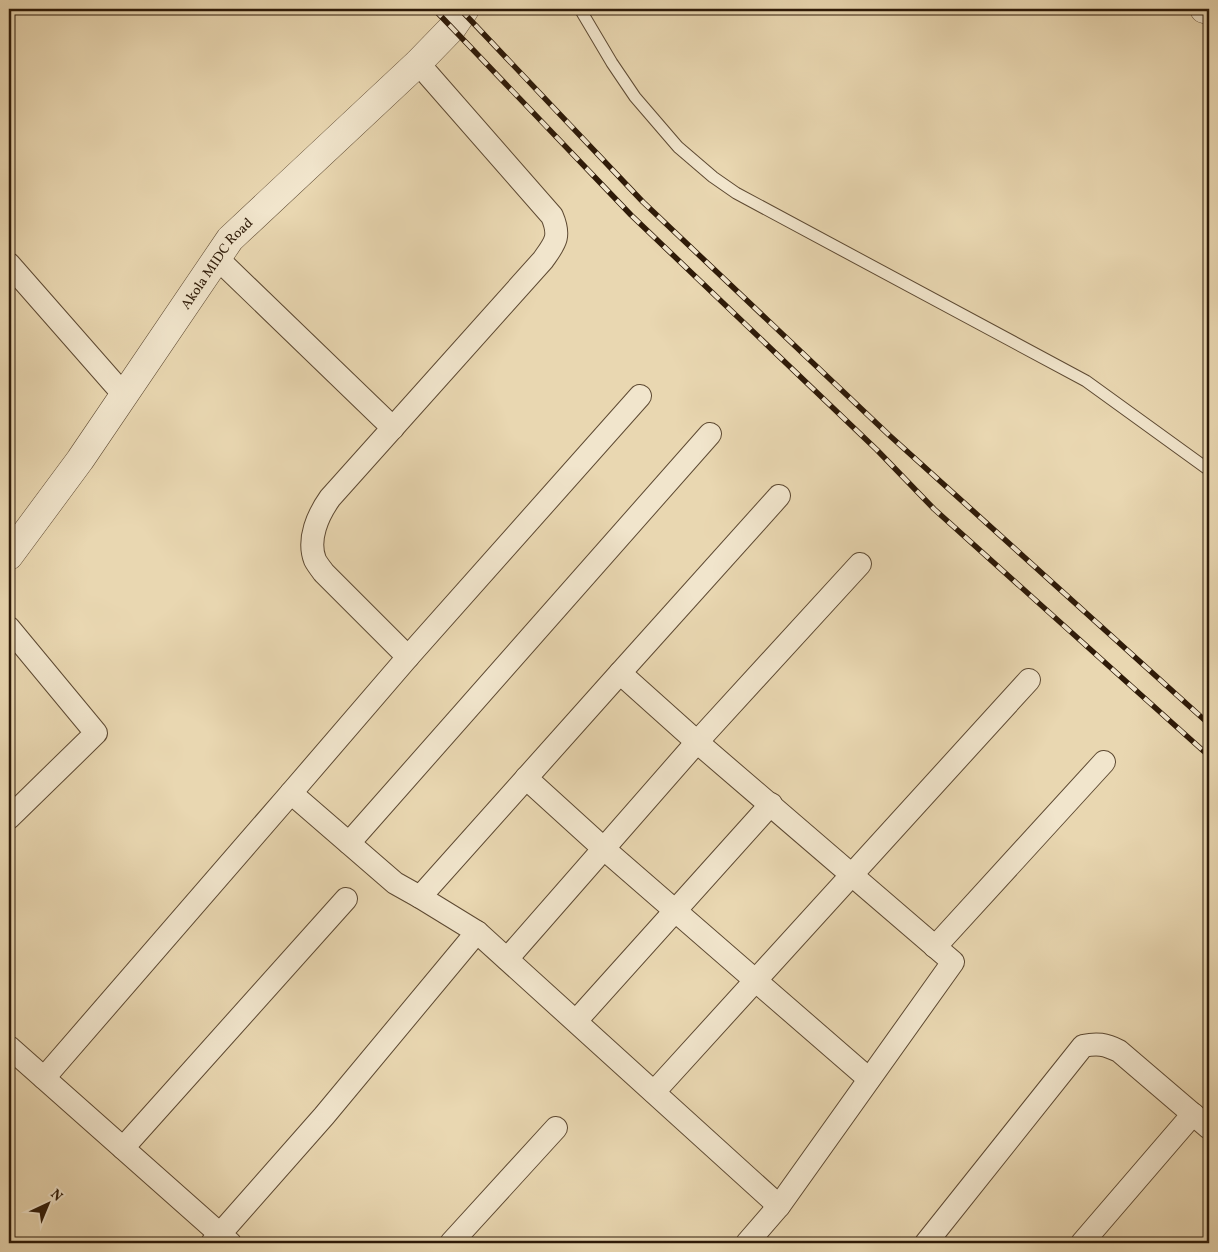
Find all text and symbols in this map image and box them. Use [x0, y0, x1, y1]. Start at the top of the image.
street label: Akola MIDC Road [177, 214, 258, 314]
north arrow [22, 1180, 72, 1230]
text: N [46, 1185, 66, 1206]

